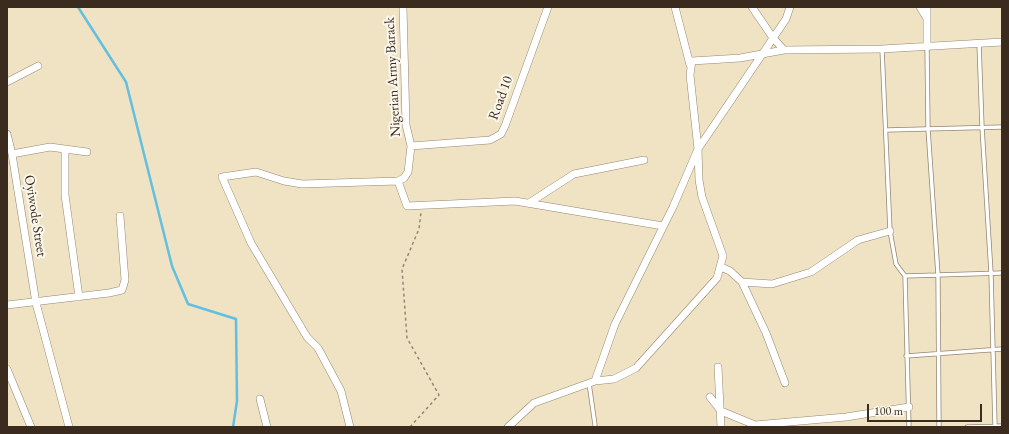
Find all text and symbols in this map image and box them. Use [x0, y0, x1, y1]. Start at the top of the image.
street label: Nigerian Army Barack [381, 17, 405, 137]
street label: Road 10 [485, 74, 517, 122]
street label: Oyiwode Street [20, 174, 50, 258]
scale bar [869, 396, 984, 422]
text: 100 m [874, 403, 903, 419]

